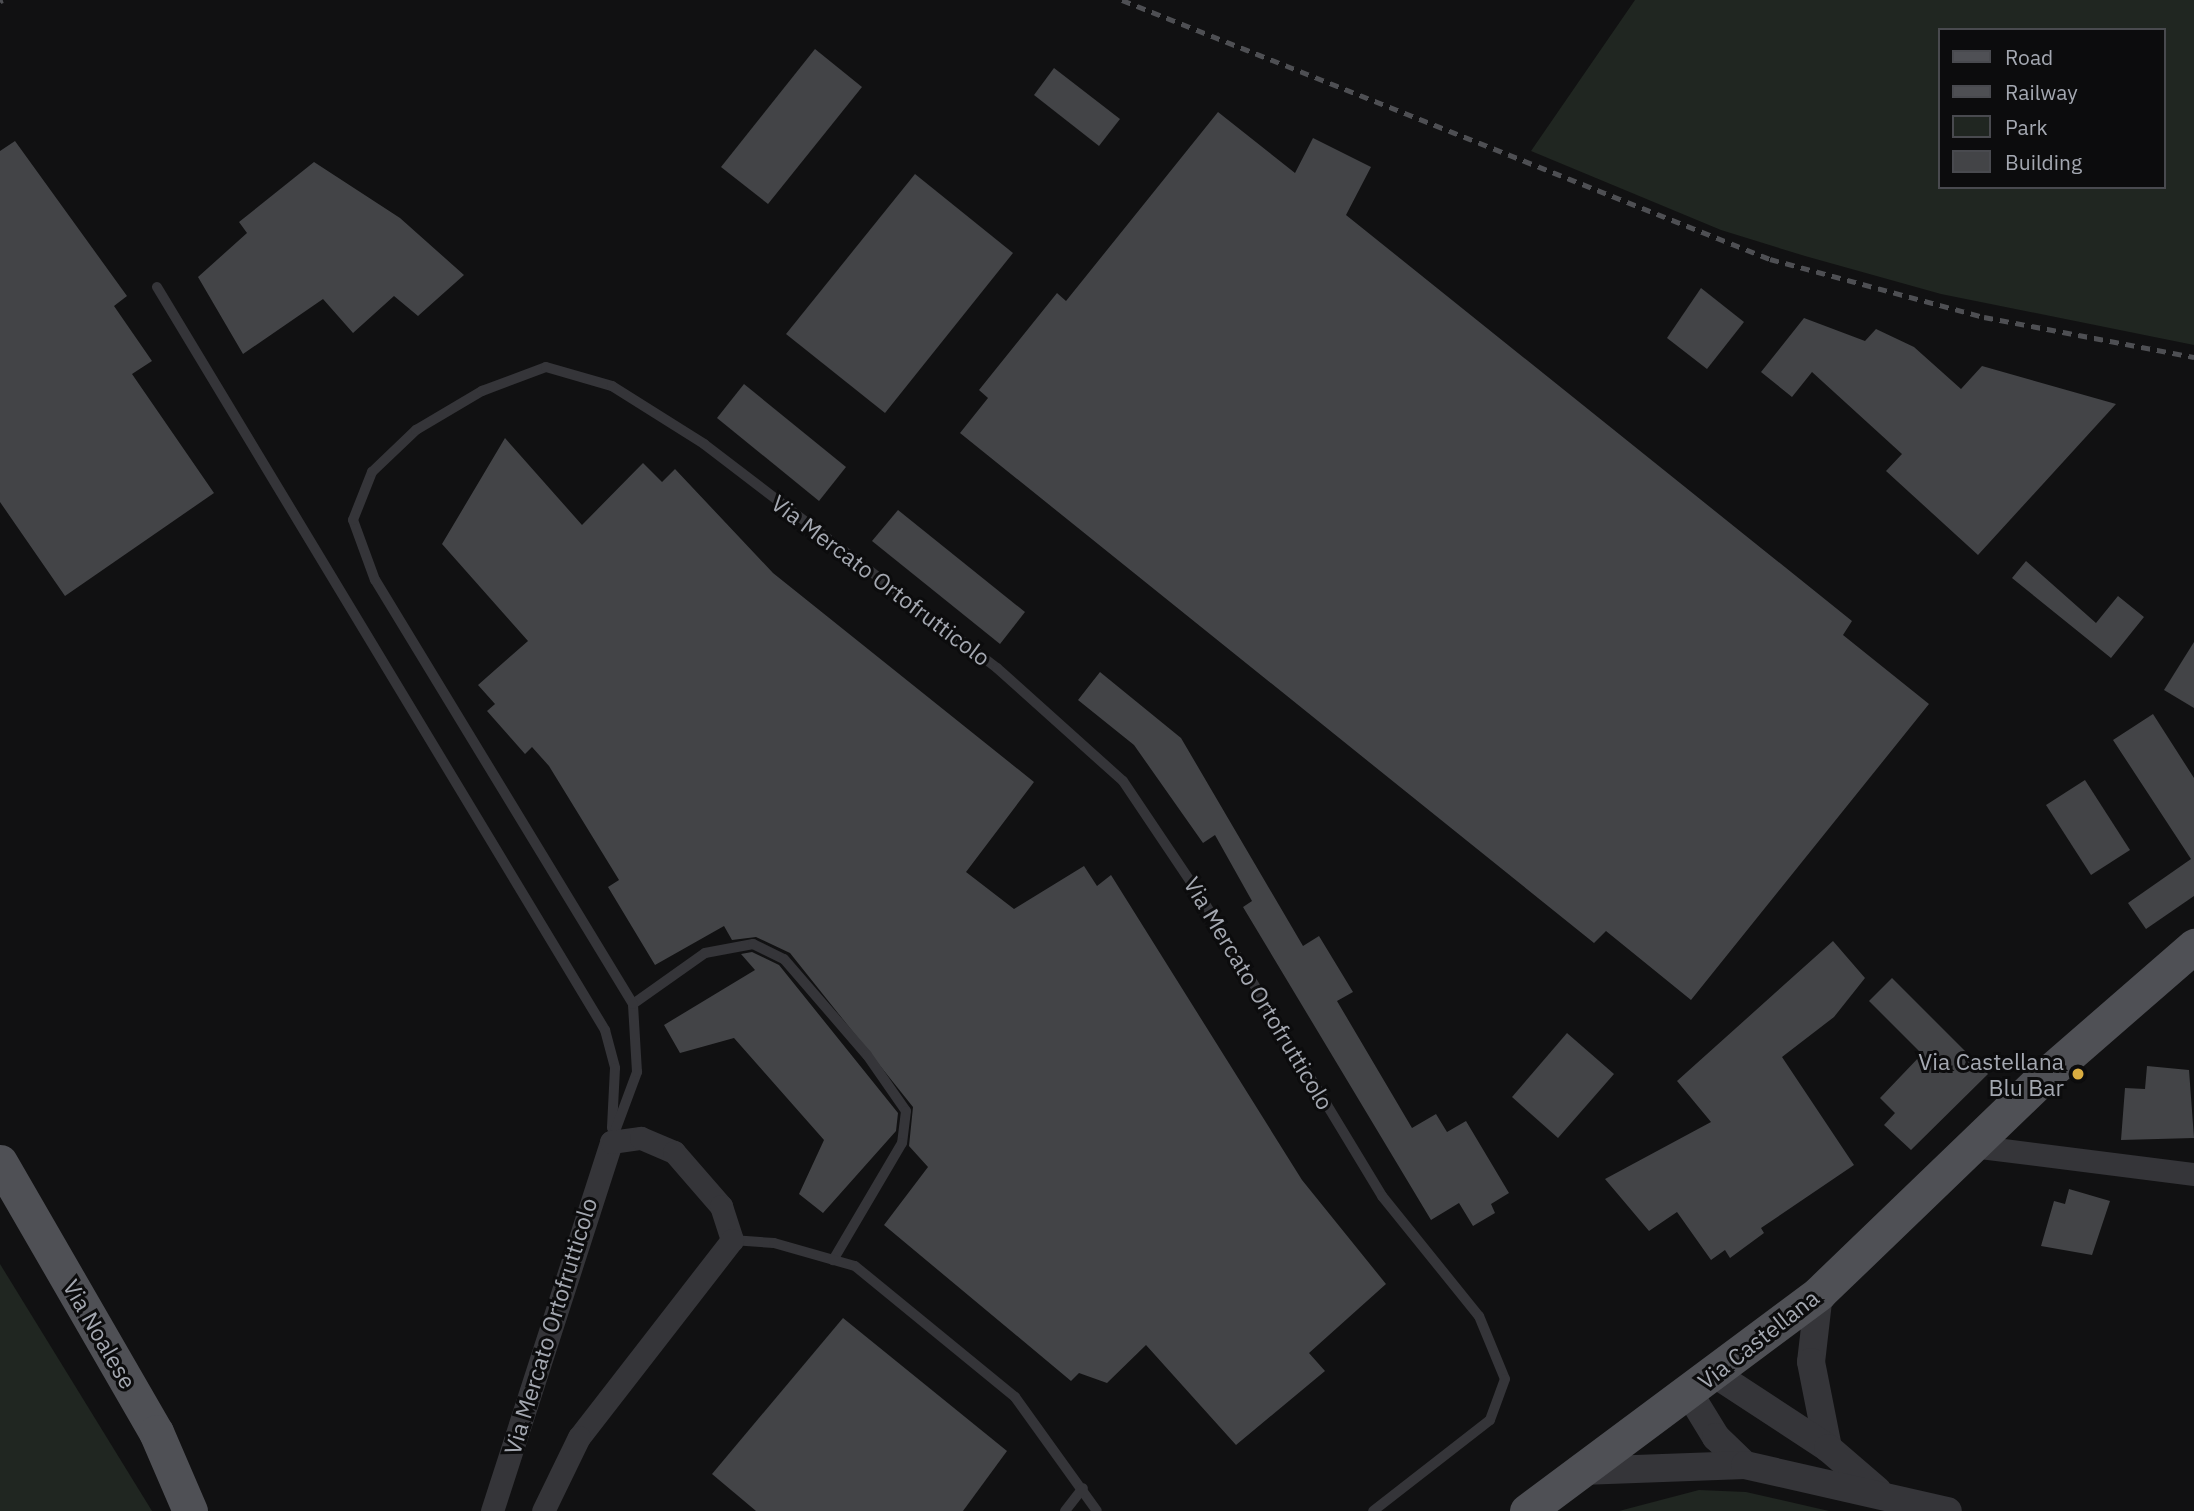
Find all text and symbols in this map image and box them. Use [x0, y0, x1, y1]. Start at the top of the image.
legend [1938, 28, 2166, 189]
text: Road [2005, 43, 2053, 71]
text: Railway [2005, 78, 2078, 106]
text: Park [2005, 113, 2048, 141]
text: Building [2005, 148, 2082, 176]
street label: Via Mercato Ortofrutticolo [766, 489, 996, 671]
street label: Via Mercato Ortofrutticolo [1178, 872, 1340, 1114]
place label: Via Castellana Blu Bar [1918, 1047, 2064, 1101]
marker: Via Castellana Blu Bar [2070, 1066, 2086, 1082]
street label: Via Mercato Ortofrutticolo [498, 1194, 602, 1458]
street label: Via Noalese [58, 1274, 142, 1394]
street label: Via Castellana [1692, 1283, 1824, 1395]

